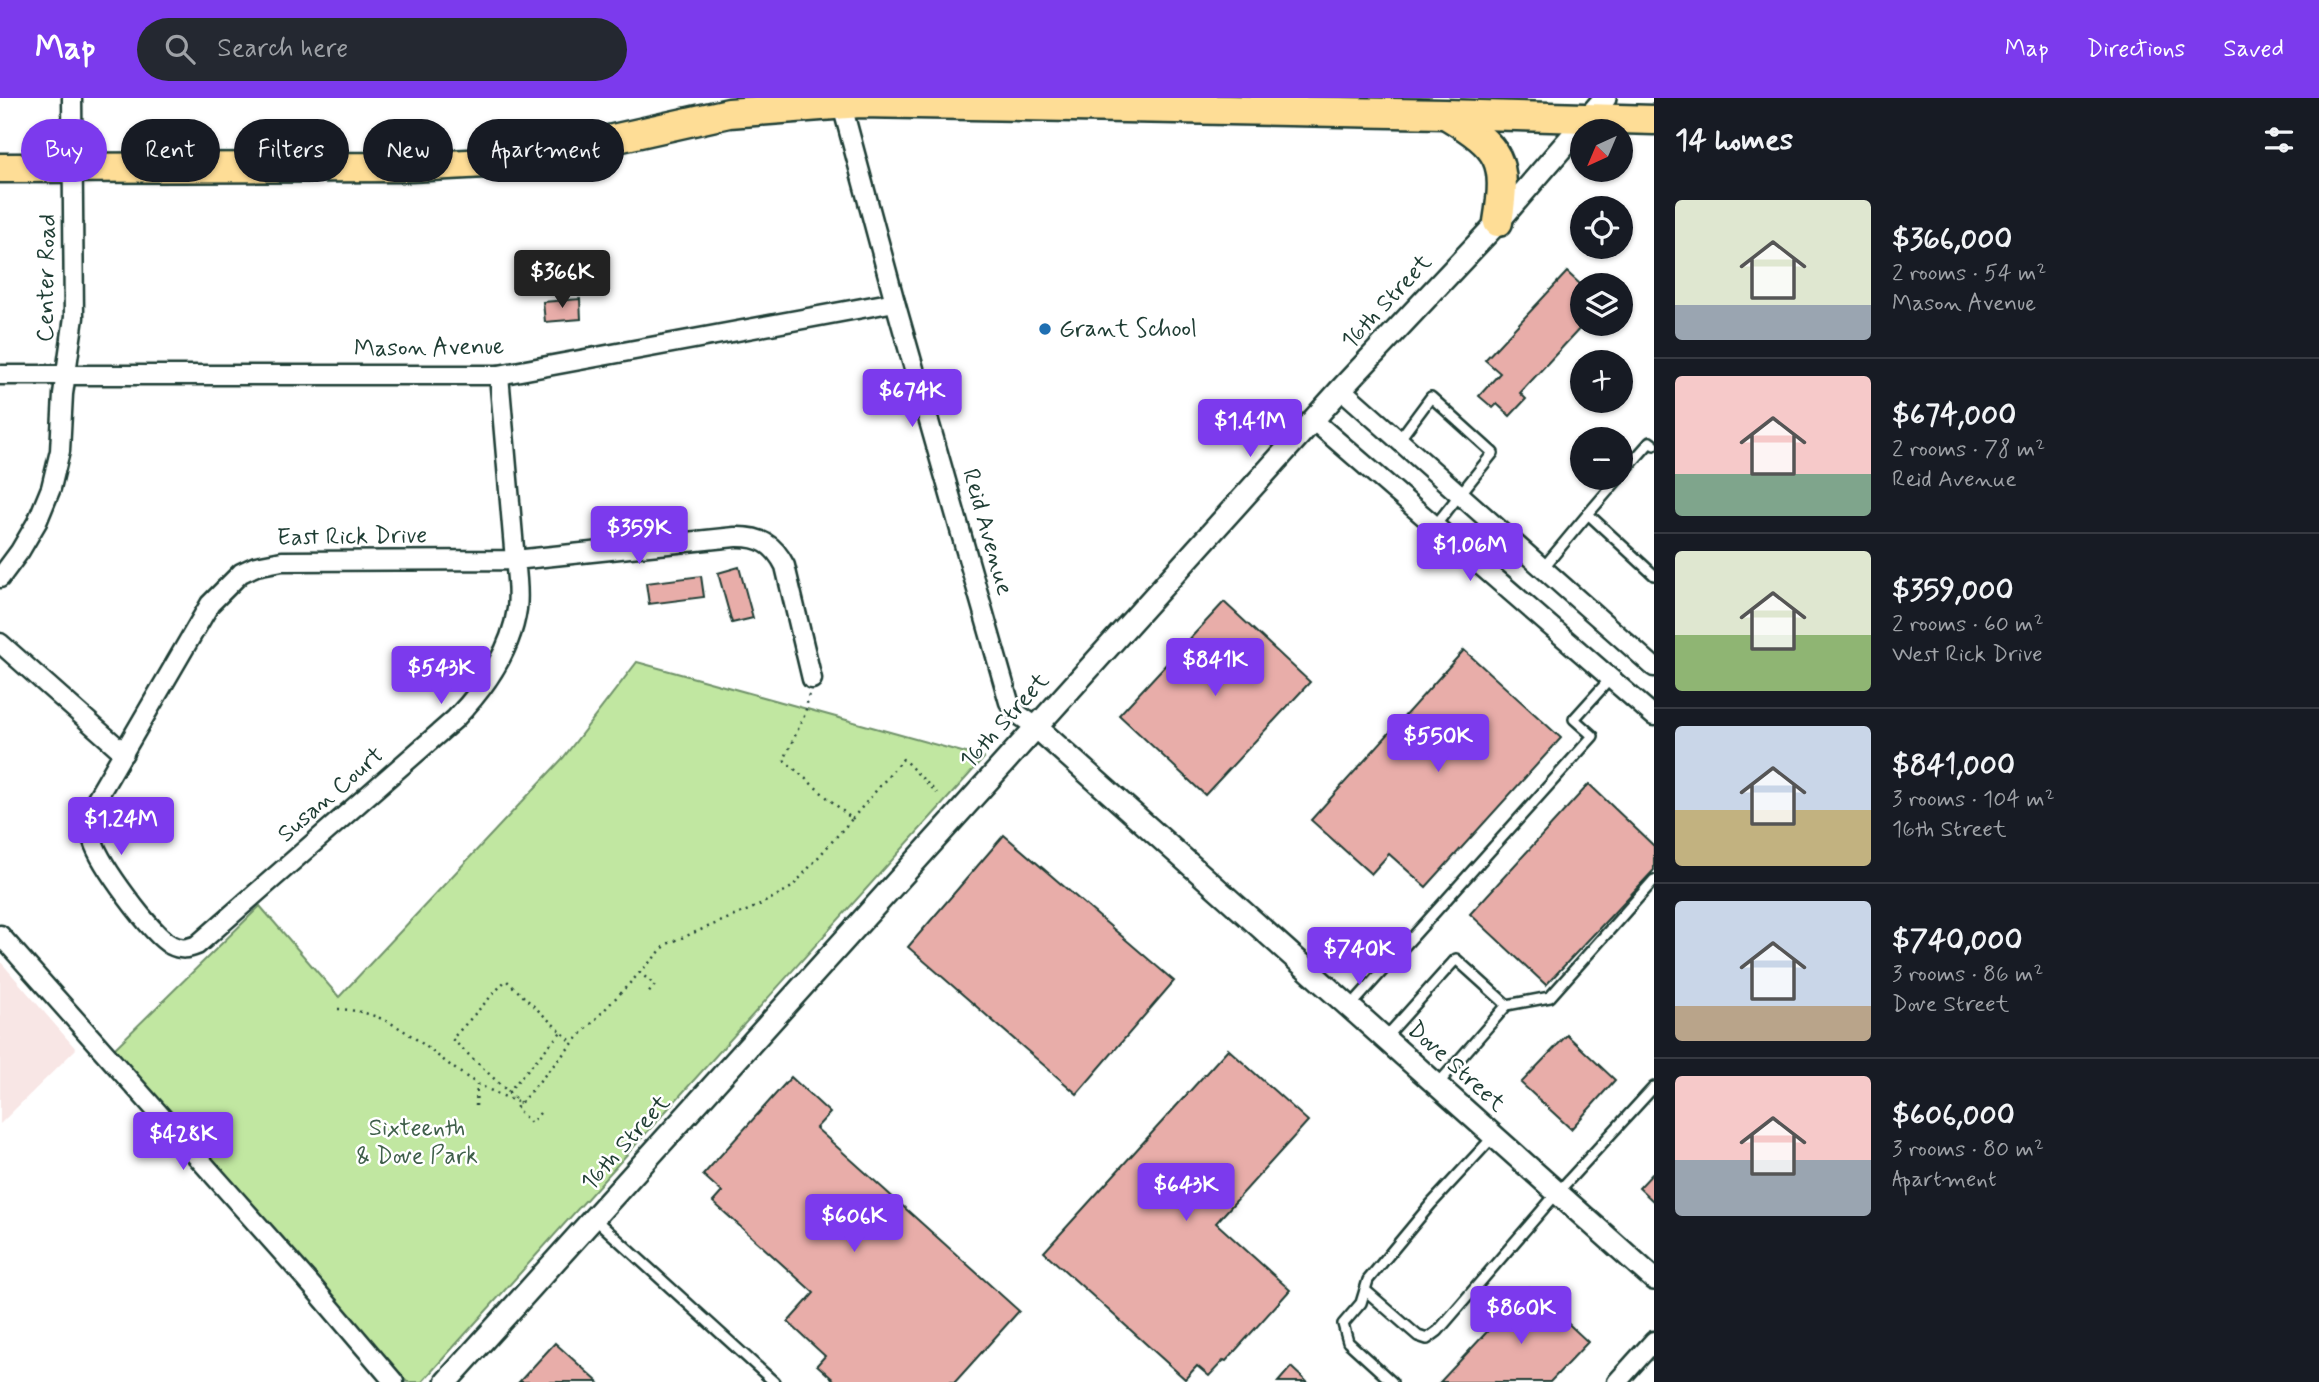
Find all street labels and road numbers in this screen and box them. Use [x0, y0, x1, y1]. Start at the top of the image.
street label: Center Road [30, 213, 64, 343]
street label: 16th Street [1335, 248, 1439, 356]
street label: Mason Avenue [354, 331, 504, 365]
street label: Reid Avenue [954, 465, 1020, 599]
street label: East Rick Drive [277, 520, 427, 554]
street label: 16th Street [954, 666, 1056, 776]
street label: Susan Court [271, 740, 391, 850]
street label: Dove Street [1400, 1015, 1512, 1119]
street label: 16th Street [575, 1088, 677, 1198]

